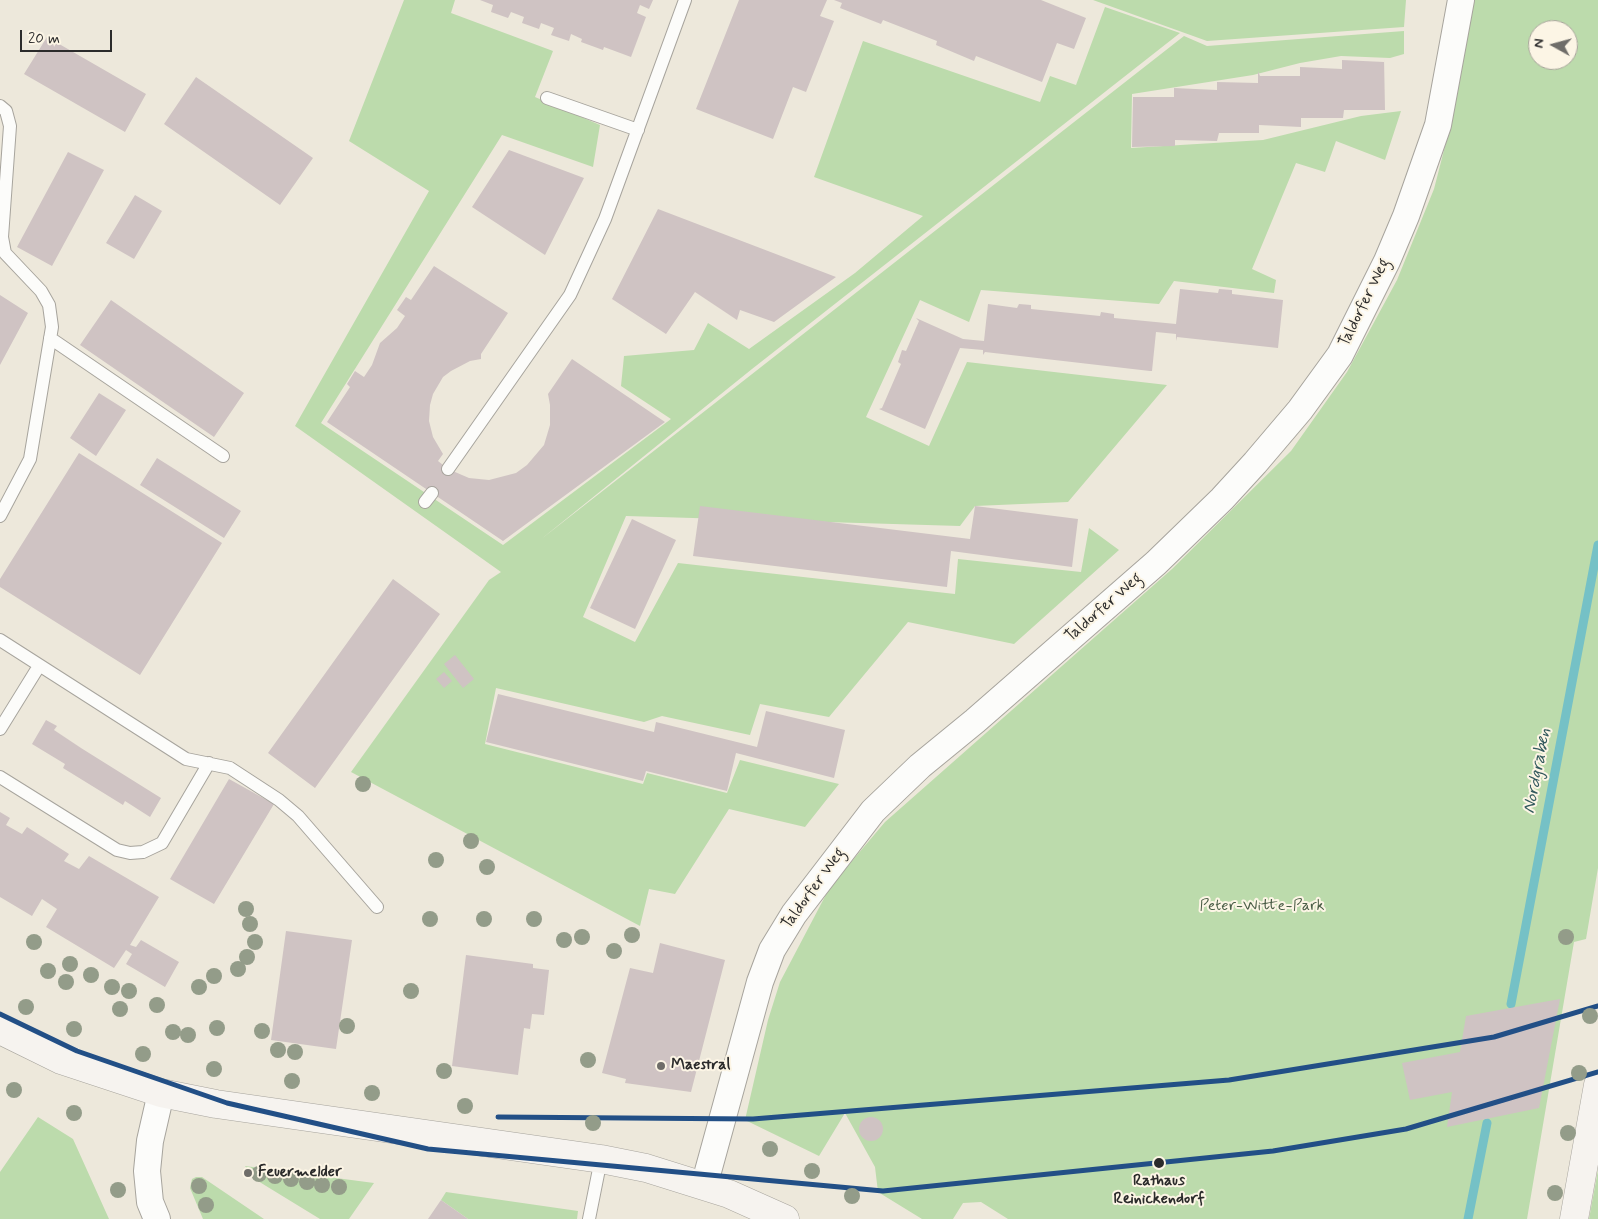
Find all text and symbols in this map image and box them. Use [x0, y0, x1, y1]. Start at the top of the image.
scale bar [22, 20, 115, 52]
north arrow [1528, 20, 1578, 70]
text: 20 m [28, 29, 60, 49]
text: N [1530, 38, 1549, 49]
street label: Taldorfer Weg [1335, 256, 1395, 350]
street label: Taldorfer Weg [1061, 569, 1147, 647]
water label: Nordgraben [1519, 726, 1557, 816]
street label: Taldorfer Weg [778, 845, 850, 933]
park label: Peter-Witte-Park [1200, 897, 1324, 917]
place label: Maestral [671, 1056, 730, 1076]
marker: Maestral [655, 1060, 667, 1072]
marker: Rathaus Reinickendorf [1152, 1156, 1166, 1170]
place label: Feuermelder [258, 1163, 342, 1183]
marker: Feuermelder [242, 1167, 254, 1179]
place label: Rathaus Reinickendorf [1113, 1172, 1205, 1210]

